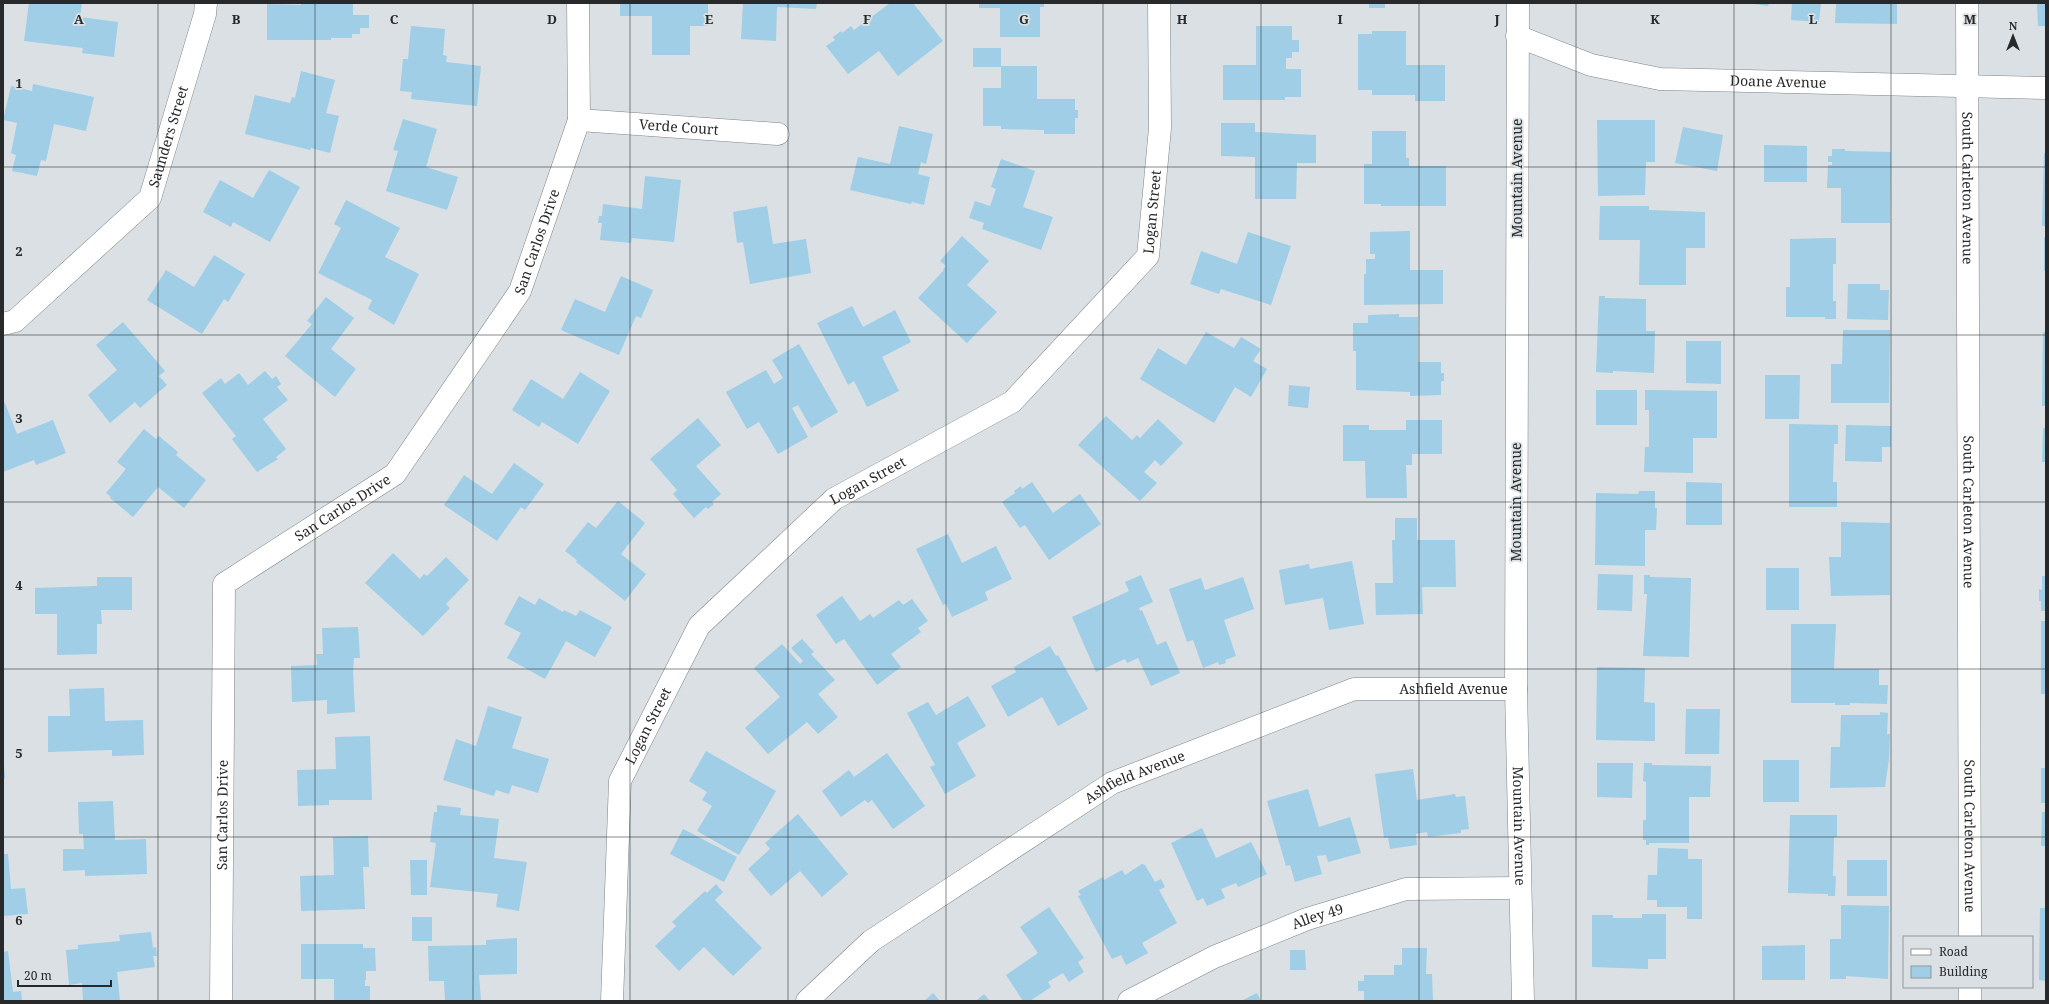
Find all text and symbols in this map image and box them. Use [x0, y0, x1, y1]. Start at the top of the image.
text: A [74, 10, 84, 28]
text: B [232, 10, 241, 28]
text: C [390, 10, 399, 28]
text: D [547, 10, 557, 28]
text: E [705, 10, 714, 28]
text: F [863, 10, 871, 28]
text: G [1019, 10, 1029, 28]
text: H [1177, 10, 1188, 28]
text: I [1337, 10, 1343, 28]
text: J [1493, 10, 1500, 28]
text: K [1650, 10, 1660, 28]
text: L [1809, 10, 1818, 28]
text: M [1964, 10, 1977, 28]
north arrow [1993, 16, 2033, 56]
text: N [2009, 18, 2018, 33]
street label: Doane Avenue [1730, 71, 1826, 92]
text: 1 [15, 74, 23, 92]
street label: Saunders Street [144, 83, 192, 190]
street label: South Carleton Avenue [1958, 112, 1978, 264]
street label: Verde Court [638, 114, 719, 139]
street label: Mountain Avenue [1507, 118, 1526, 238]
street label: Logan Street [1138, 169, 1165, 255]
street label: San Carlos Drive [509, 186, 564, 297]
text: 2 [15, 242, 23, 260]
text: 3 [15, 409, 23, 427]
street label: South Carleton Avenue [1959, 436, 1979, 588]
street label: Mountain Avenue [1506, 442, 1525, 562]
street label: Logan Street [826, 452, 909, 509]
street label: San Carlos Drive [291, 469, 394, 545]
text: 4 [15, 576, 23, 594]
street label: Ashfield Avenue [1399, 679, 1508, 698]
street label: Logan Street [620, 684, 675, 767]
text: 5 [15, 744, 23, 762]
street label: Ashfield Avenue [1080, 746, 1187, 808]
street label: San Carlos Drive [212, 760, 232, 870]
street label: South Carleton Avenue [1960, 760, 1980, 912]
street label: Mountain Avenue [1509, 766, 1530, 886]
street label: Alley 49 [1289, 899, 1345, 933]
text: 6 [15, 911, 23, 929]
legend [1903, 936, 2033, 988]
text: Road [1939, 943, 1969, 960]
scale bar [18, 962, 111, 988]
text: Building [1939, 963, 1988, 980]
text: 20 m [24, 967, 52, 984]

